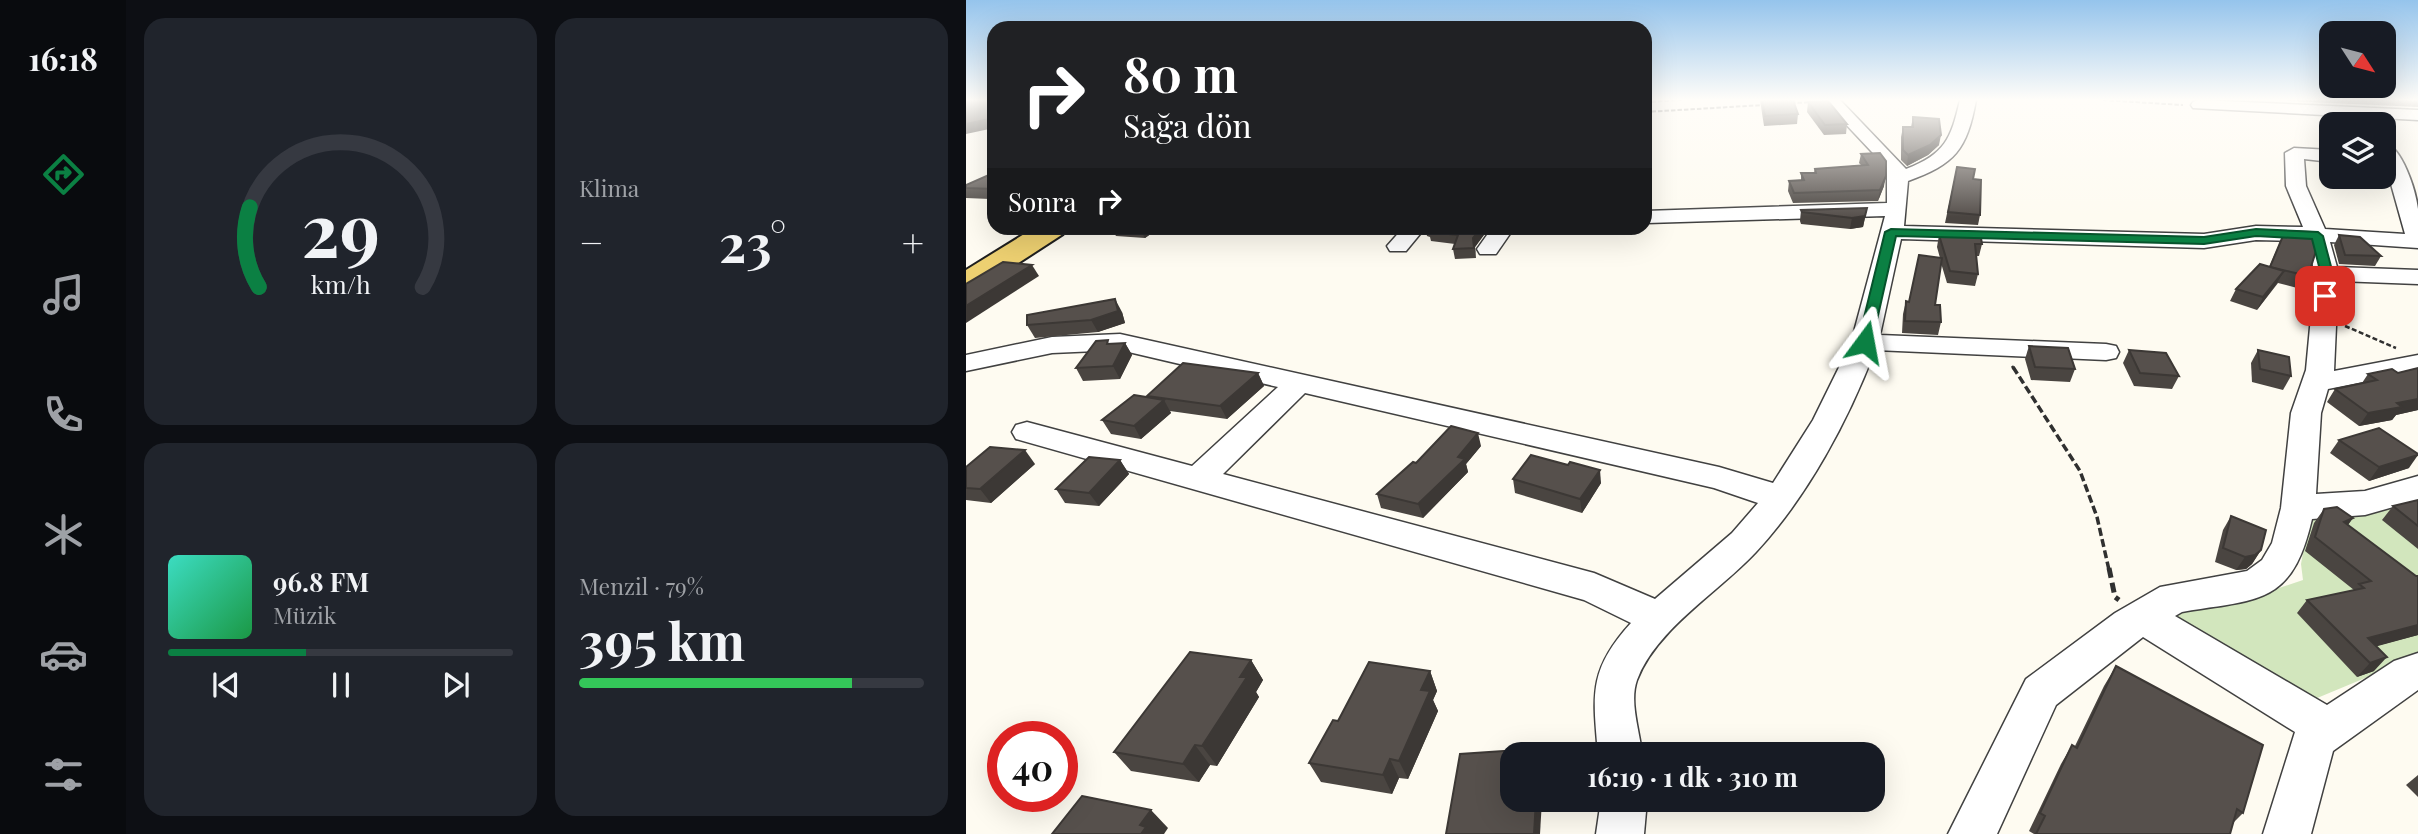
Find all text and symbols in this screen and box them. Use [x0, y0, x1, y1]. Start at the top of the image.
north arrow [2319, 21, 2396, 98]
map controls [2319, 21, 2396, 189]
text: 16:18 [28, 36, 98, 79]
text: 80 m [1123, 40, 1238, 105]
icon: right [1008, 49, 1099, 140]
text: Sağa dön [1123, 103, 1252, 146]
button: layers [2319, 112, 2396, 189]
icon: directions [39, 150, 88, 199]
text: Klima [579, 172, 639, 203]
text: 29 [301, 179, 380, 276]
icon: right [1090, 182, 1128, 220]
text: Sonra [1008, 184, 1076, 219]
text: 23° [719, 207, 786, 276]
text: − [579, 216, 604, 267]
text: + [902, 216, 924, 267]
pin [2295, 266, 2355, 326]
text: km/h [311, 267, 371, 300]
icon: music [39, 270, 88, 319]
icon: arrive [2306, 277, 2344, 315]
position arrow [1828, 305, 1902, 379]
icon: phone [39, 390, 88, 439]
icon: climate [39, 510, 88, 559]
text: 96.8 FM [273, 564, 369, 599]
text: Menzil · 79% [579, 570, 704, 601]
text: Müzik [273, 599, 336, 630]
text: 395 km [579, 605, 745, 674]
icon: car [39, 630, 88, 679]
icon: previous [207, 666, 245, 704]
icon: pause [322, 666, 360, 704]
icon: next [437, 666, 475, 704]
speed limit sign: 40 [987, 721, 1078, 812]
icon: filters [39, 750, 88, 799]
text: 16:19 · 1 dk · 310 m [1587, 759, 1798, 794]

